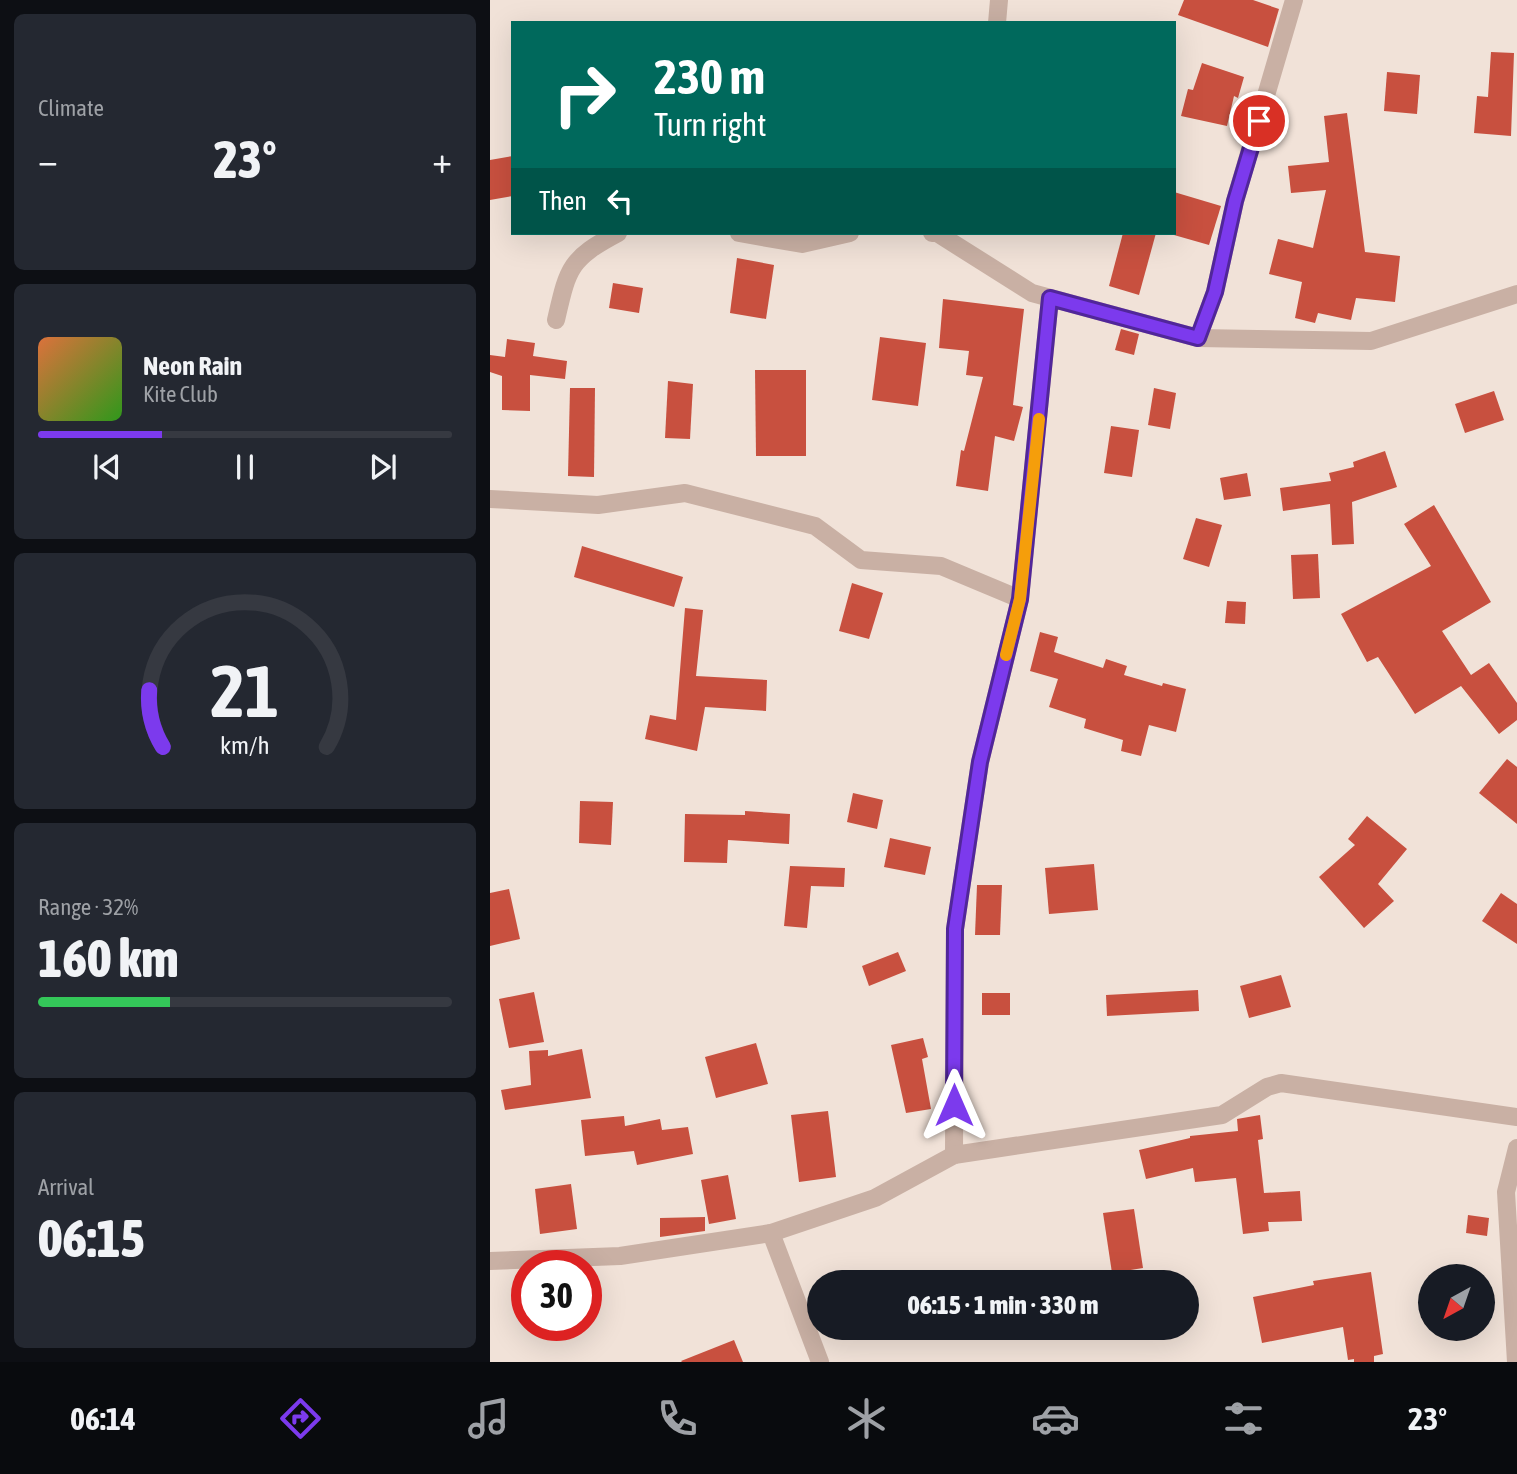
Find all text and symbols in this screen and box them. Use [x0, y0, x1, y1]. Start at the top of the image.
text: 230 m [654, 48, 765, 104]
icon: right [539, 49, 630, 140]
pin [1229, 91, 1289, 151]
text: Climate [38, 95, 104, 121]
icon: arrive [1240, 102, 1278, 140]
text: Turn right [654, 106, 767, 143]
text: 23° [213, 129, 277, 189]
text: − [38, 138, 58, 181]
text: + [432, 138, 452, 181]
icon: left [601, 182, 639, 220]
text: Then [539, 186, 587, 216]
text: Neon Rain [143, 351, 242, 381]
text: Kite Club [143, 381, 218, 407]
icon: previous [88, 448, 126, 486]
icon: pause [226, 448, 264, 486]
icon: next [364, 448, 402, 486]
text: 21 [211, 649, 279, 732]
text: km/h [220, 731, 270, 759]
text: Range · 32% [38, 894, 138, 920]
text: 160 km [38, 928, 179, 988]
position arrow [917, 1068, 991, 1142]
text: Arrival [38, 1174, 94, 1200]
text: 06:15 [38, 1208, 145, 1268]
speed limit sign: 30 [511, 1250, 602, 1341]
north arrow [1418, 1264, 1494, 1340]
map controls [1418, 1264, 1495, 1341]
text: 06:15 · 1 min · 330 m [908, 1290, 1098, 1320]
icon: directions [276, 1394, 325, 1443]
icon: music [464, 1394, 513, 1443]
icon: phone [653, 1394, 702, 1443]
icon: climate [842, 1394, 891, 1443]
icon: car [1031, 1394, 1080, 1443]
icon: filters [1219, 1394, 1268, 1443]
text: 06:14 [70, 1400, 136, 1437]
text: 23° [1408, 1400, 1447, 1437]

